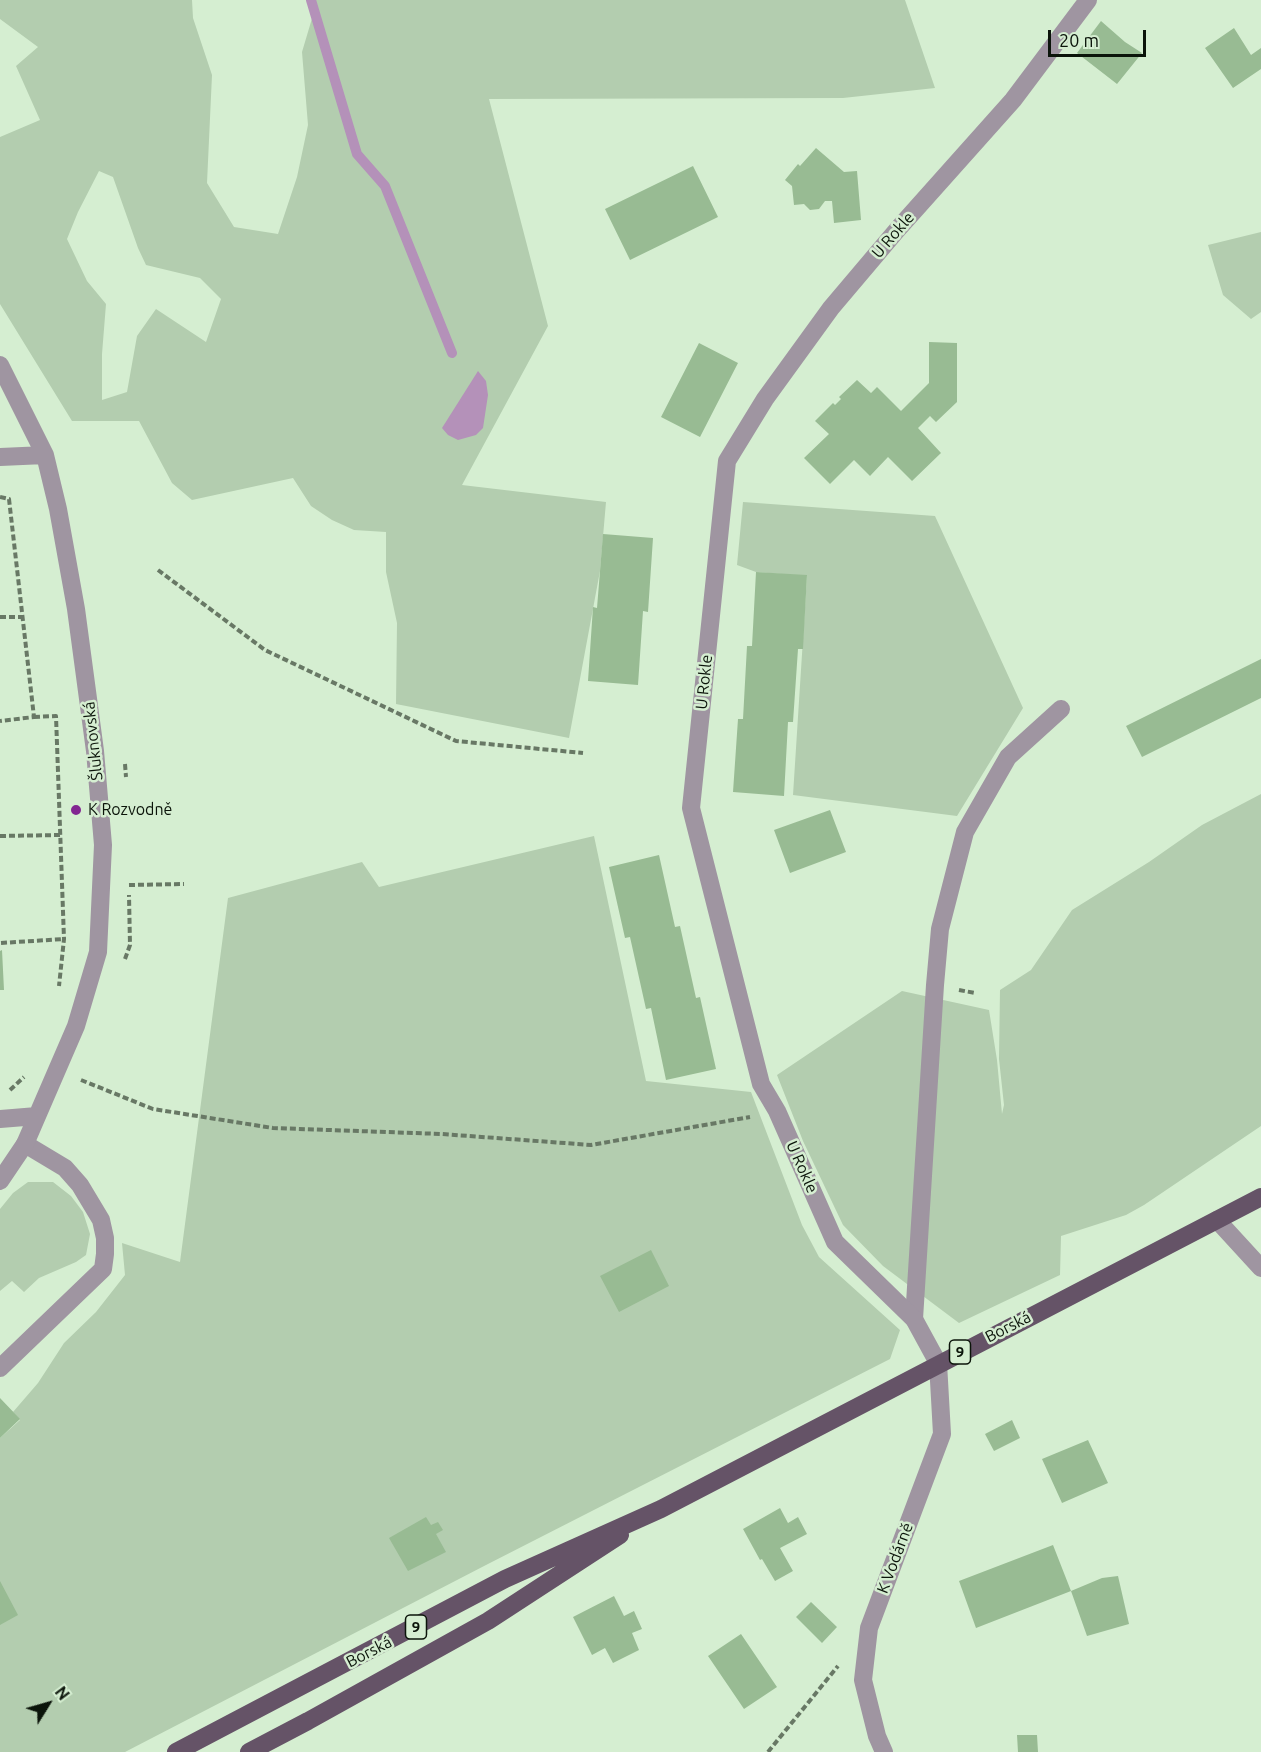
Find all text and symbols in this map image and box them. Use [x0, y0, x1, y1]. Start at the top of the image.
scale bar [1051, 18, 1148, 56]
text: 20 m [1059, 30, 1099, 50]
street label: U Rokle [868, 208, 918, 262]
street label: U Rokle [692, 654, 716, 710]
street label: Šluknovská [79, 701, 107, 781]
place label: K Rozvodně [88, 800, 172, 820]
marker: K Rozvodně [69, 803, 83, 817]
street label: U Rokle [782, 1138, 822, 1196]
street label: Borská [982, 1307, 1034, 1347]
road number: 9 [950, 1340, 970, 1364]
street label: K Vodárně [873, 1520, 917, 1596]
road number: 9 [406, 1615, 426, 1639]
street label: Borská [343, 1632, 395, 1672]
north arrow [18, 1674, 78, 1734]
text: N [52, 1683, 73, 1703]

